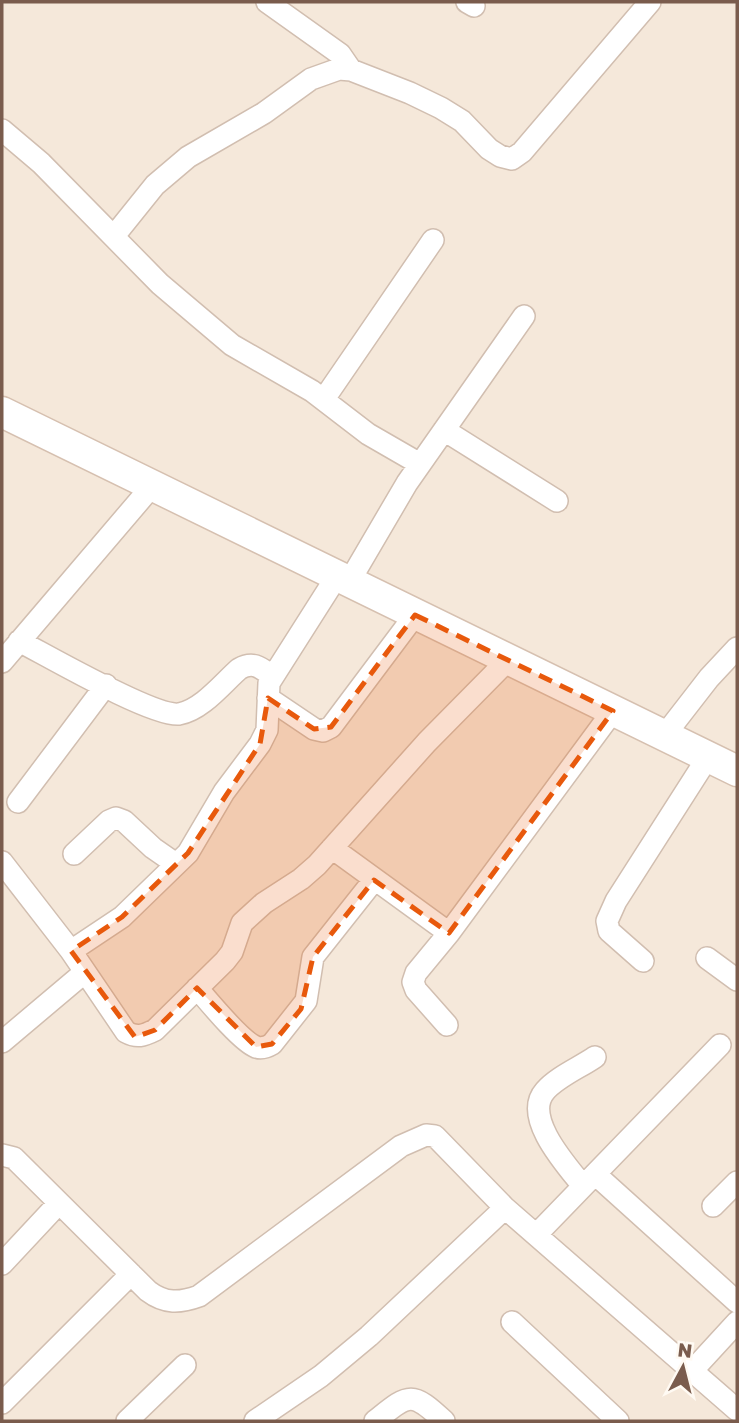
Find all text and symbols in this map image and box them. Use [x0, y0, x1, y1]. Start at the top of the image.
north arrow [648, 1332, 718, 1402]
text: N [677, 1337, 694, 1362]

